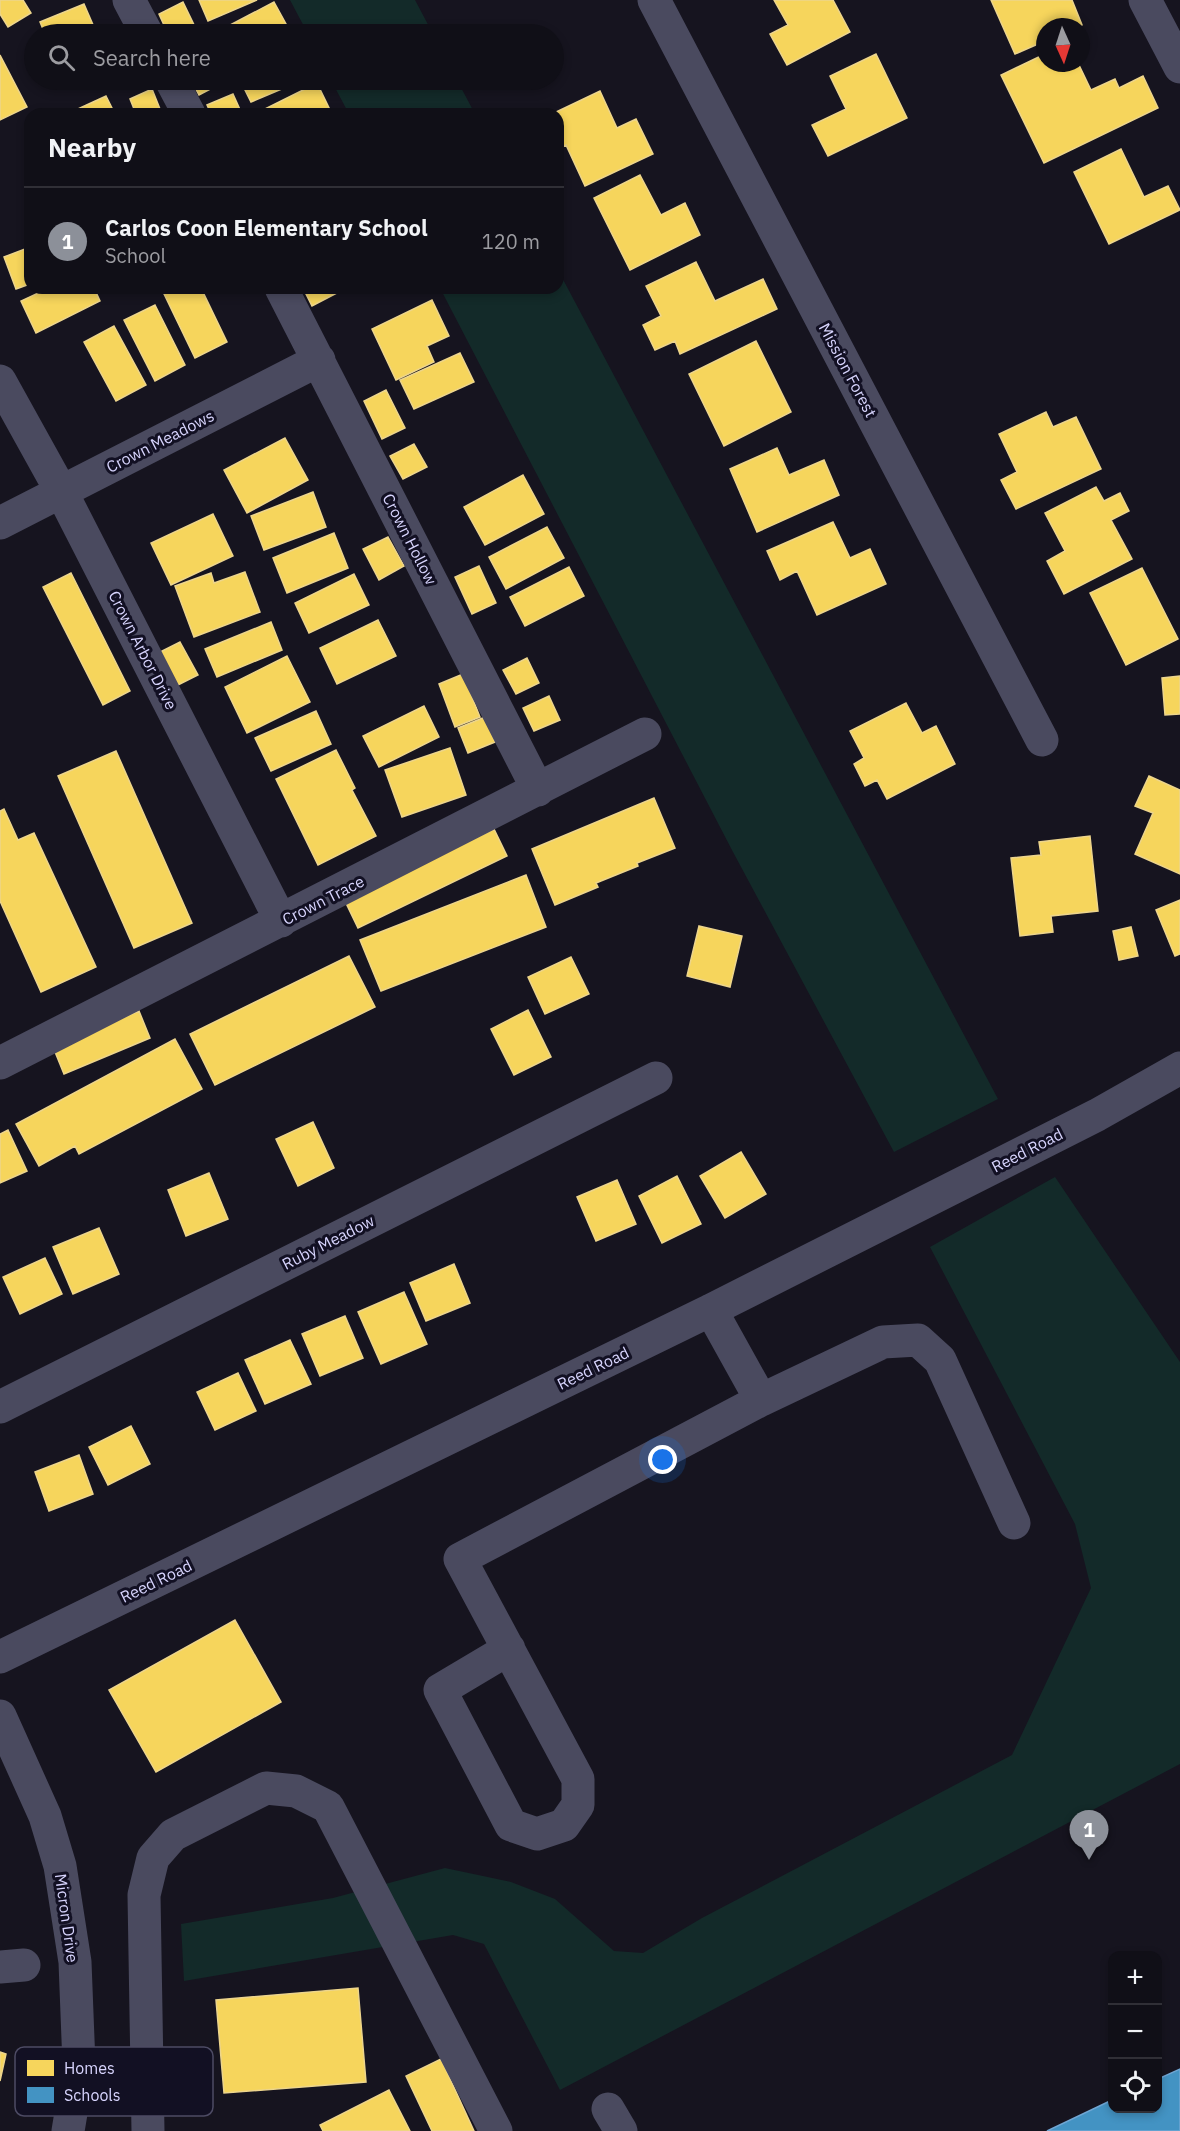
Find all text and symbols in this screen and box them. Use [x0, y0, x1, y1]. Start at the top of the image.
north arrow [1036, 18, 1090, 72]
search box [24, 24, 564, 90]
icon: search [45, 41, 78, 74]
text: Search here [93, 43, 211, 72]
text: Nearby [48, 130, 136, 164]
text: Carlos Coon Elementary School [105, 213, 428, 242]
text: 1 [62, 228, 74, 255]
text: 120 m [482, 228, 540, 255]
text: School [105, 242, 166, 269]
street label: Mission Forest [815, 320, 881, 420]
street label: Crown Meadows [103, 405, 217, 477]
street label: Crown Hollow [378, 490, 442, 588]
street label: Crown Arbor Drive [104, 587, 182, 713]
street label: Crown Trace [279, 871, 368, 929]
street label: Reed Road [988, 1124, 1066, 1176]
street label: Ruby Meadow [278, 1210, 378, 1274]
street label: Reed Road [554, 1342, 632, 1394]
your location [648, 1445, 677, 1474]
street label: Reed Road [117, 1555, 195, 1607]
pin: 1 [1070, 1810, 1108, 1860]
street label: Micron Drive [51, 1872, 83, 1964]
map controls [1108, 1951, 1162, 2113]
button: + [1108, 1951, 1162, 2005]
button: − [1108, 2005, 1162, 2059]
legend [15, 2047, 213, 2116]
text: Homes [64, 2058, 115, 2078]
button: locate [1108, 2059, 1162, 2113]
text: Schools [64, 2085, 121, 2105]

